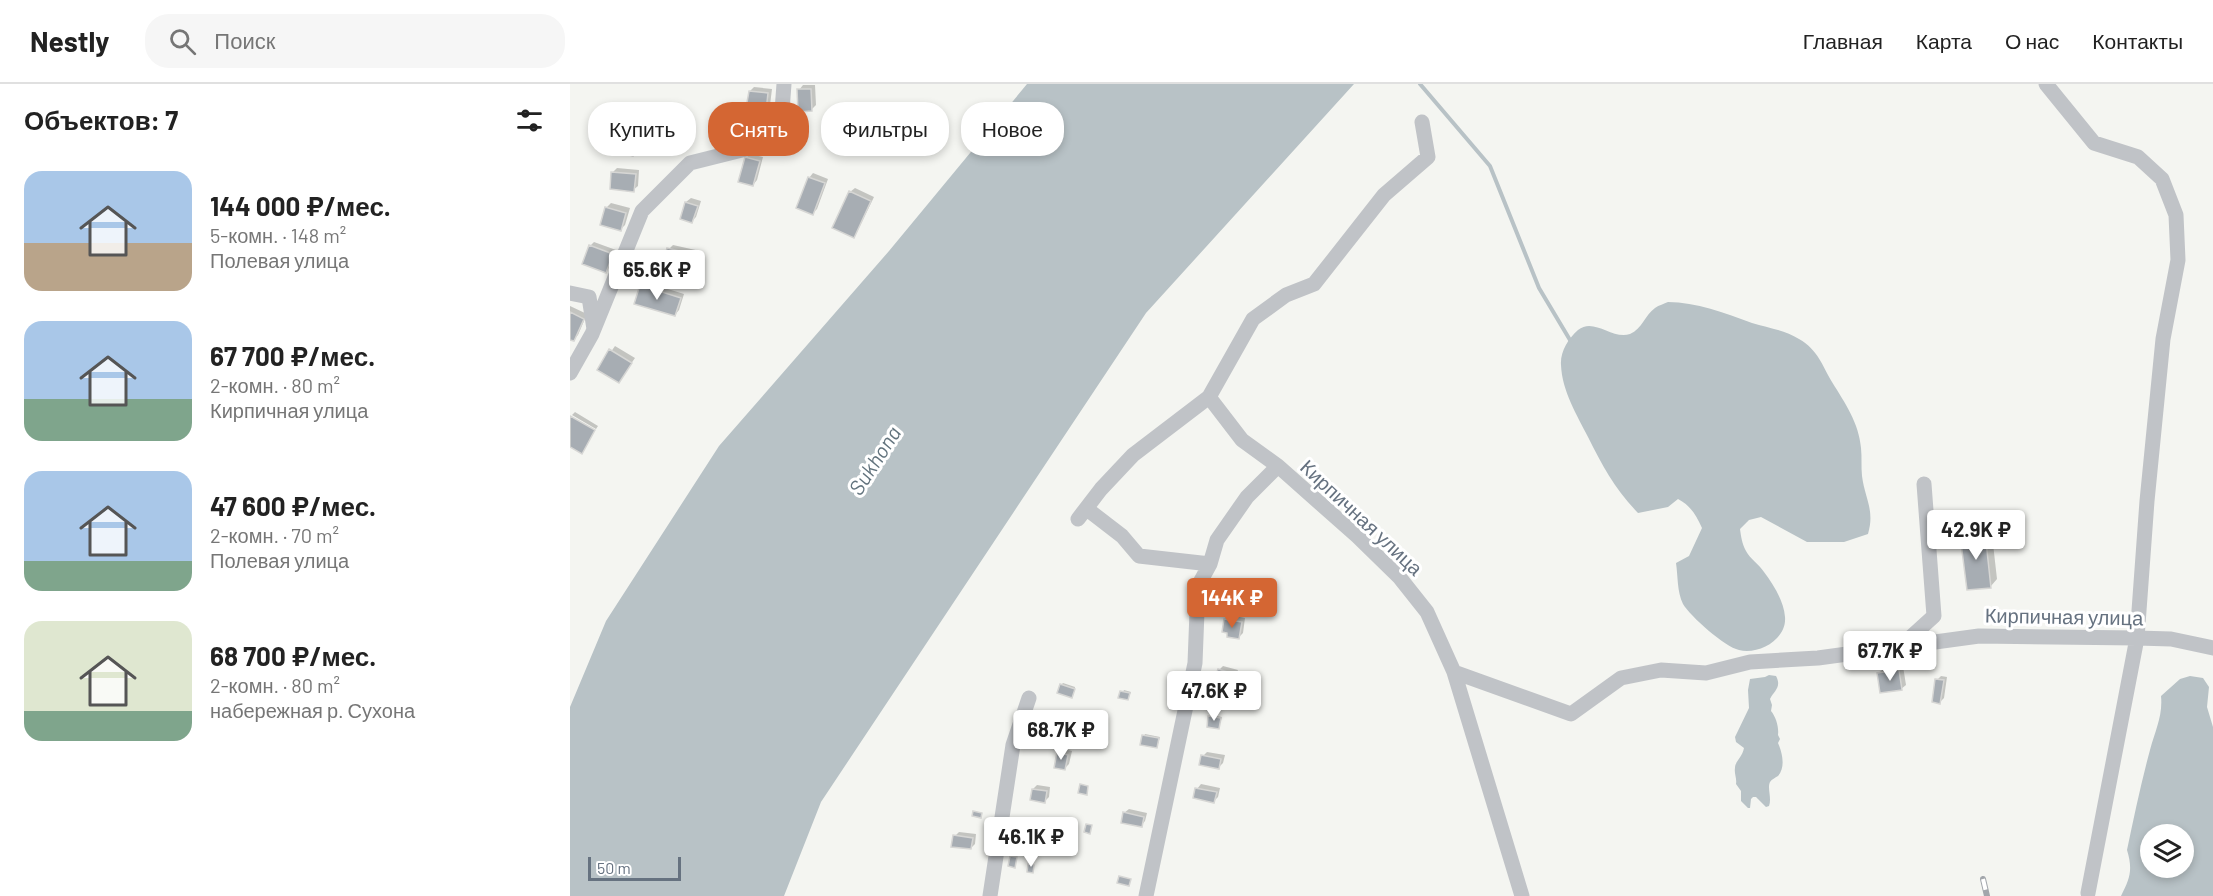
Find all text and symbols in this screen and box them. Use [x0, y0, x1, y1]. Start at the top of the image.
search box [145, 14, 565, 68]
text: Nestly [30, 24, 109, 58]
icon: search [166, 25, 199, 58]
text: Поиск [214, 27, 275, 53]
text: Главная [1803, 28, 1883, 53]
text: Карта [1916, 28, 1972, 53]
text: О нас [2005, 28, 2059, 53]
text: Контакты [2092, 28, 2183, 53]
chip: Купить [588, 102, 696, 156]
chip: Снять [708, 102, 809, 156]
chip: Фильтры [821, 102, 949, 156]
chip: Новое [961, 102, 1064, 156]
text: Объектов: 7 [24, 104, 178, 135]
icon: filters [513, 104, 546, 137]
text: 144 000 ₽/мес. [210, 190, 391, 221]
icon: home [72, 195, 144, 267]
text: 5-комн. · 148 m² [210, 223, 346, 247]
text: Полевая улица [210, 248, 349, 272]
pin: 65.6K ₽ [602, 250, 712, 301]
text: 65.6K ₽ [623, 257, 691, 281]
text: 67 700 ₽/мес. [210, 340, 375, 371]
icon: home [72, 345, 144, 417]
text: 2-комн. · 80 m² [210, 373, 340, 397]
text: Кирпичная улица [210, 398, 368, 422]
water label: Sukhona [843, 421, 905, 499]
street label: Кирпичная улица [1296, 454, 1429, 580]
text: 47 600 ₽/мес. [210, 490, 376, 521]
icon: home [72, 495, 144, 567]
pin: 42.9K ₽ [1921, 510, 2031, 561]
text: 42.9K ₽ [1941, 517, 2011, 541]
text: 2-комн. · 70 m² [210, 523, 339, 547]
text: Полевая улица [210, 548, 349, 572]
pin: 144K ₽ [1183, 578, 1281, 629]
text: 144K ₽ [1201, 585, 1263, 609]
street label: Кирпичная улица [1985, 603, 2144, 629]
pin: 67.7K ₽ [1835, 631, 1945, 682]
text: 67.7K ₽ [1857, 638, 1923, 662]
text: 68 700 ₽/мес. [210, 640, 376, 671]
icon: home [72, 645, 144, 717]
pin: 47.6K ₽ [1159, 671, 1269, 722]
text: 2-комн. · 80 m² [210, 673, 340, 697]
text: 47.6K ₽ [1181, 678, 1247, 702]
text: набережная р. Сухона [210, 698, 415, 722]
pin: 68.7K ₽ [1006, 710, 1116, 761]
text: 68.7K ₽ [1027, 717, 1095, 741]
pin: 46.1K ₽ [976, 817, 1086, 868]
text: 46.1K ₽ [998, 824, 1064, 848]
map controls [2140, 824, 2194, 878]
button: layers [2140, 824, 2194, 878]
scale bar [588, 854, 681, 882]
text: 50 m [597, 858, 631, 877]

